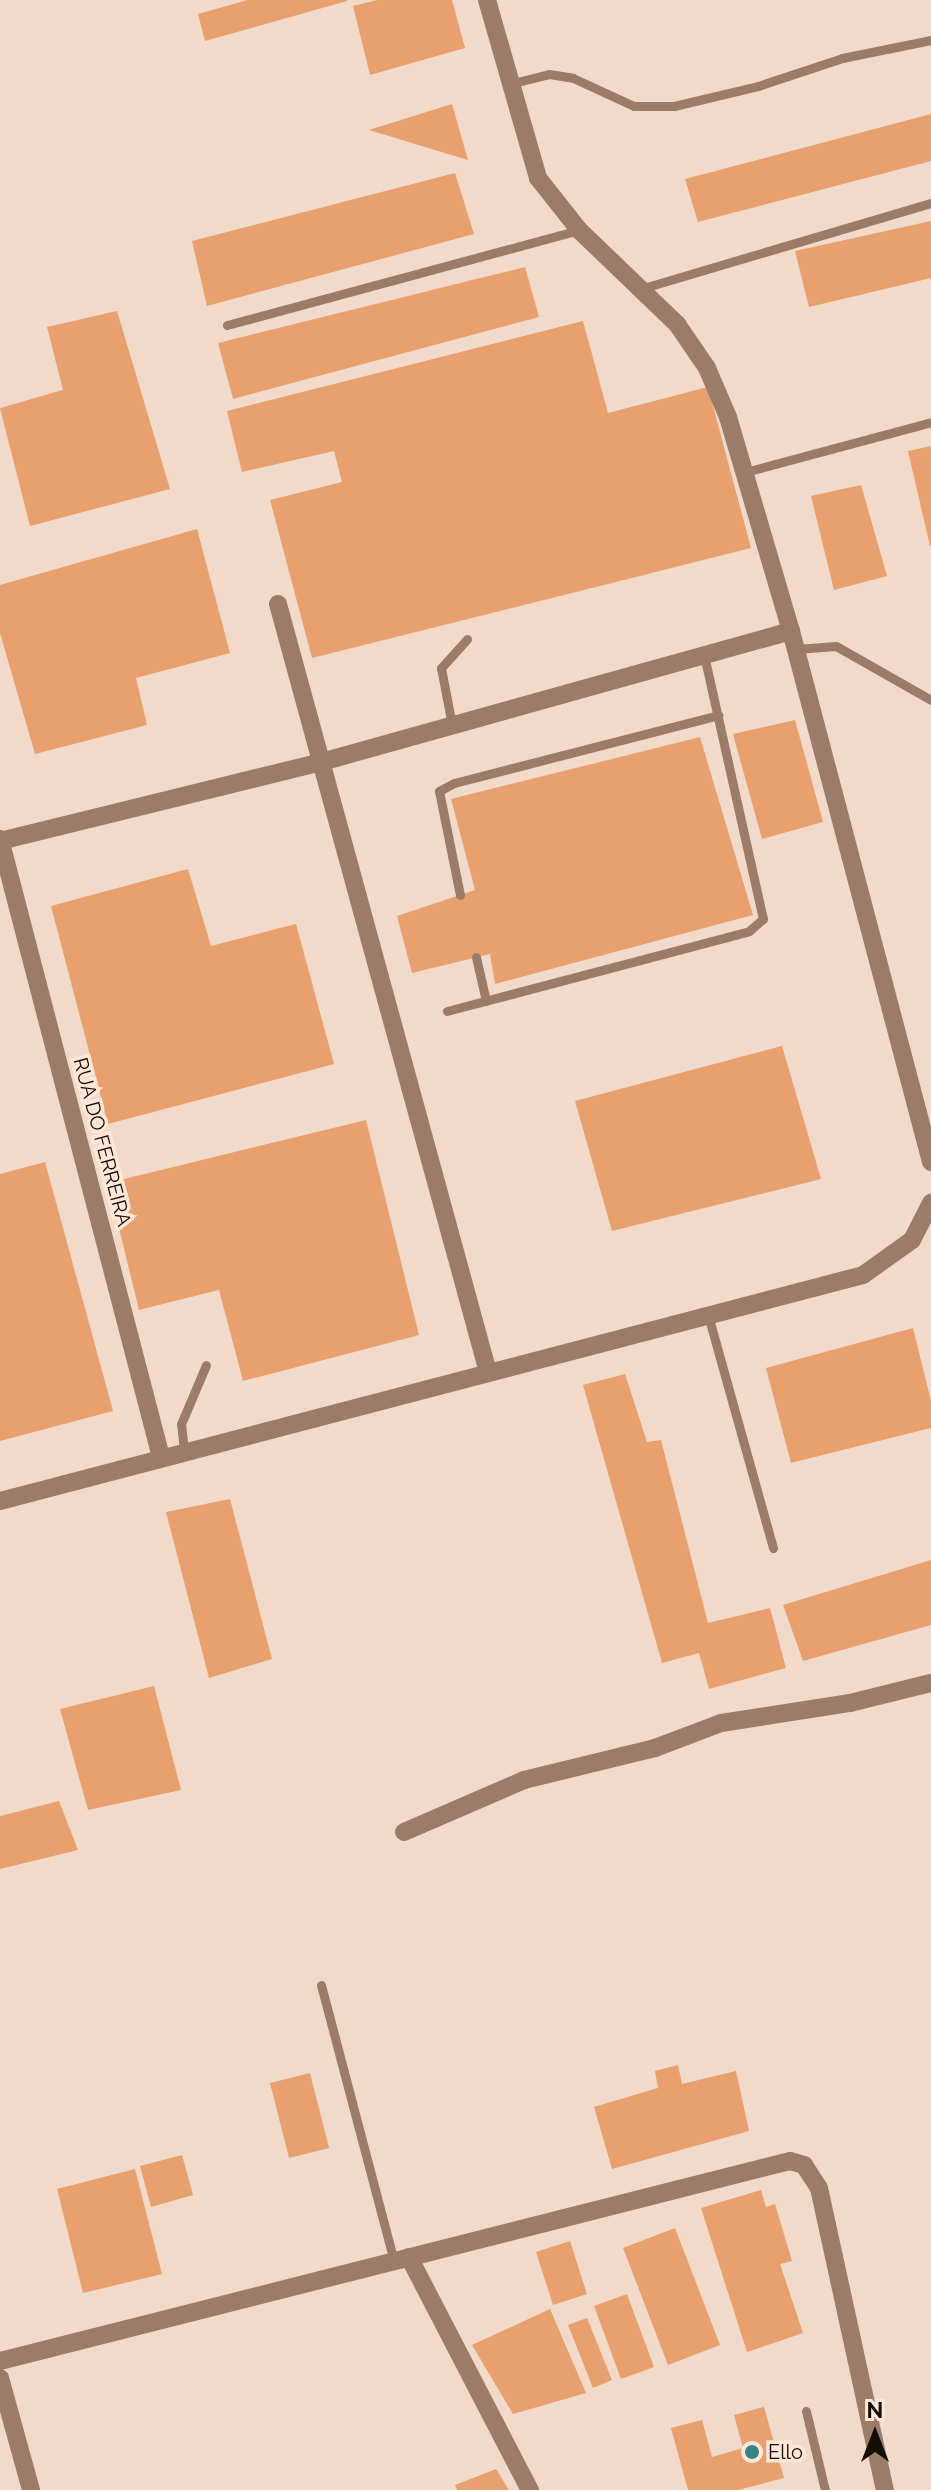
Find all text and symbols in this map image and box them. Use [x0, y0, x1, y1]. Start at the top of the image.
street label: RUA DO FERREIRA [68, 1055, 136, 1229]
north arrow [835, 2394, 915, 2474]
text: N [867, 2397, 883, 2423]
place label: Ello [768, 2440, 803, 2464]
marker: Ello [743, 2443, 761, 2461]

